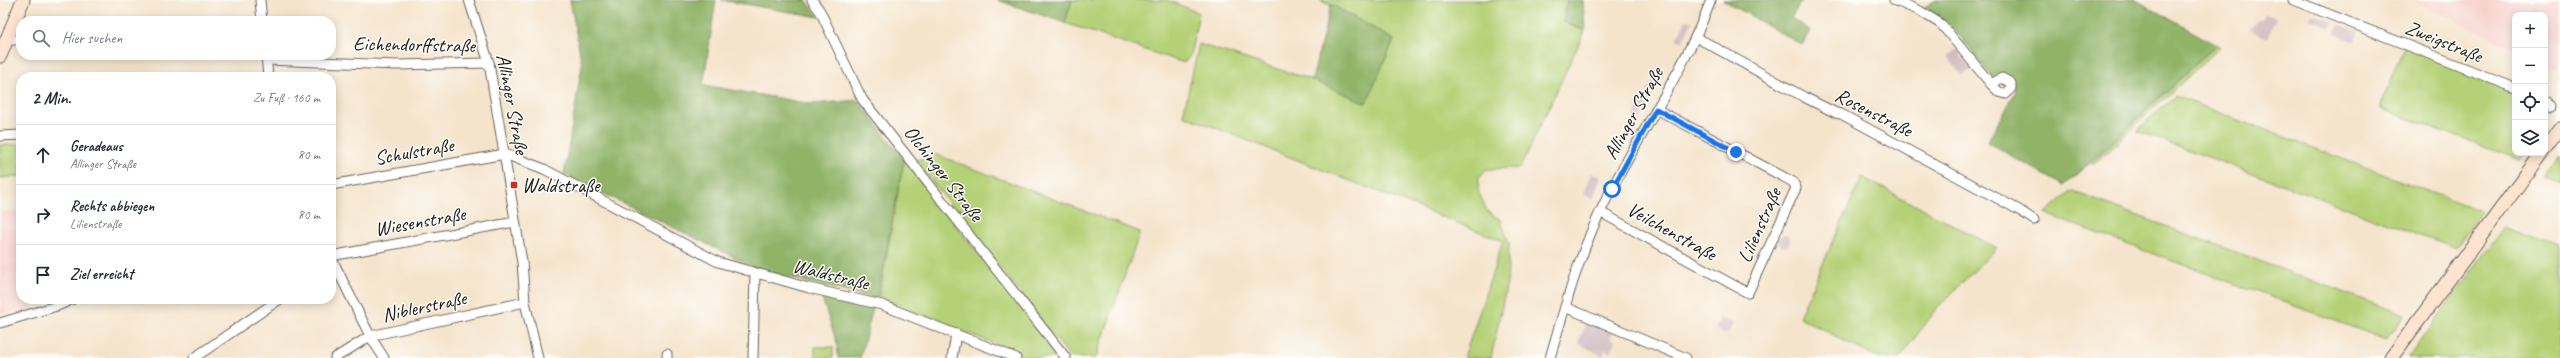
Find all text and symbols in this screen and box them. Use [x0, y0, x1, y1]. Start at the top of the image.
map controls [2512, 12, 2548, 156]
button: + [2512, 12, 2548, 48]
street label: Zweigstraße [2402, 15, 2487, 69]
search box [16, 16, 336, 60]
icon: search [30, 27, 52, 49]
text: Hier suchen [62, 29, 122, 48]
street label: Eichendorffstraße [353, 31, 477, 58]
button: − [2512, 48, 2548, 84]
street label: Allinger Straße [491, 52, 535, 158]
street label: Allinger Straße [1598, 62, 1670, 164]
street label: Rosenstraße [1831, 82, 1918, 143]
button: locate [2512, 84, 2548, 120]
text: 2 Min. [32, 88, 71, 109]
text: Zu Fuß · 160 m [253, 90, 320, 106]
street label: Olchinger Straße [898, 120, 990, 227]
button: layers [2512, 120, 2548, 156]
street label: Schulstraße [373, 132, 457, 171]
text: Geradeaus [70, 137, 123, 156]
route end [1727, 143, 1745, 161]
icon: ahead [32, 144, 54, 166]
text: 80 m [298, 147, 320, 163]
text: Allinger Straße [70, 156, 136, 172]
place label: Waldstraße [522, 173, 601, 198]
marker: Waldstraße [509, 180, 519, 190]
route start [1603, 180, 1621, 198]
street label: Lilienstraße [1732, 183, 1788, 266]
text: Rechts abbiegen [70, 197, 154, 216]
street label: Veilchenstraße [1623, 197, 1722, 267]
street label: Wiesenstraße [373, 201, 469, 242]
icon: right [32, 204, 54, 226]
text: 80 m [298, 207, 320, 223]
text: Lilienstraße [70, 216, 121, 232]
street label: Waldstraße [790, 253, 873, 296]
icon: arrive [32, 264, 54, 286]
text: Ziel erreicht [70, 265, 133, 284]
street label: Niblerstraße [380, 285, 470, 328]

